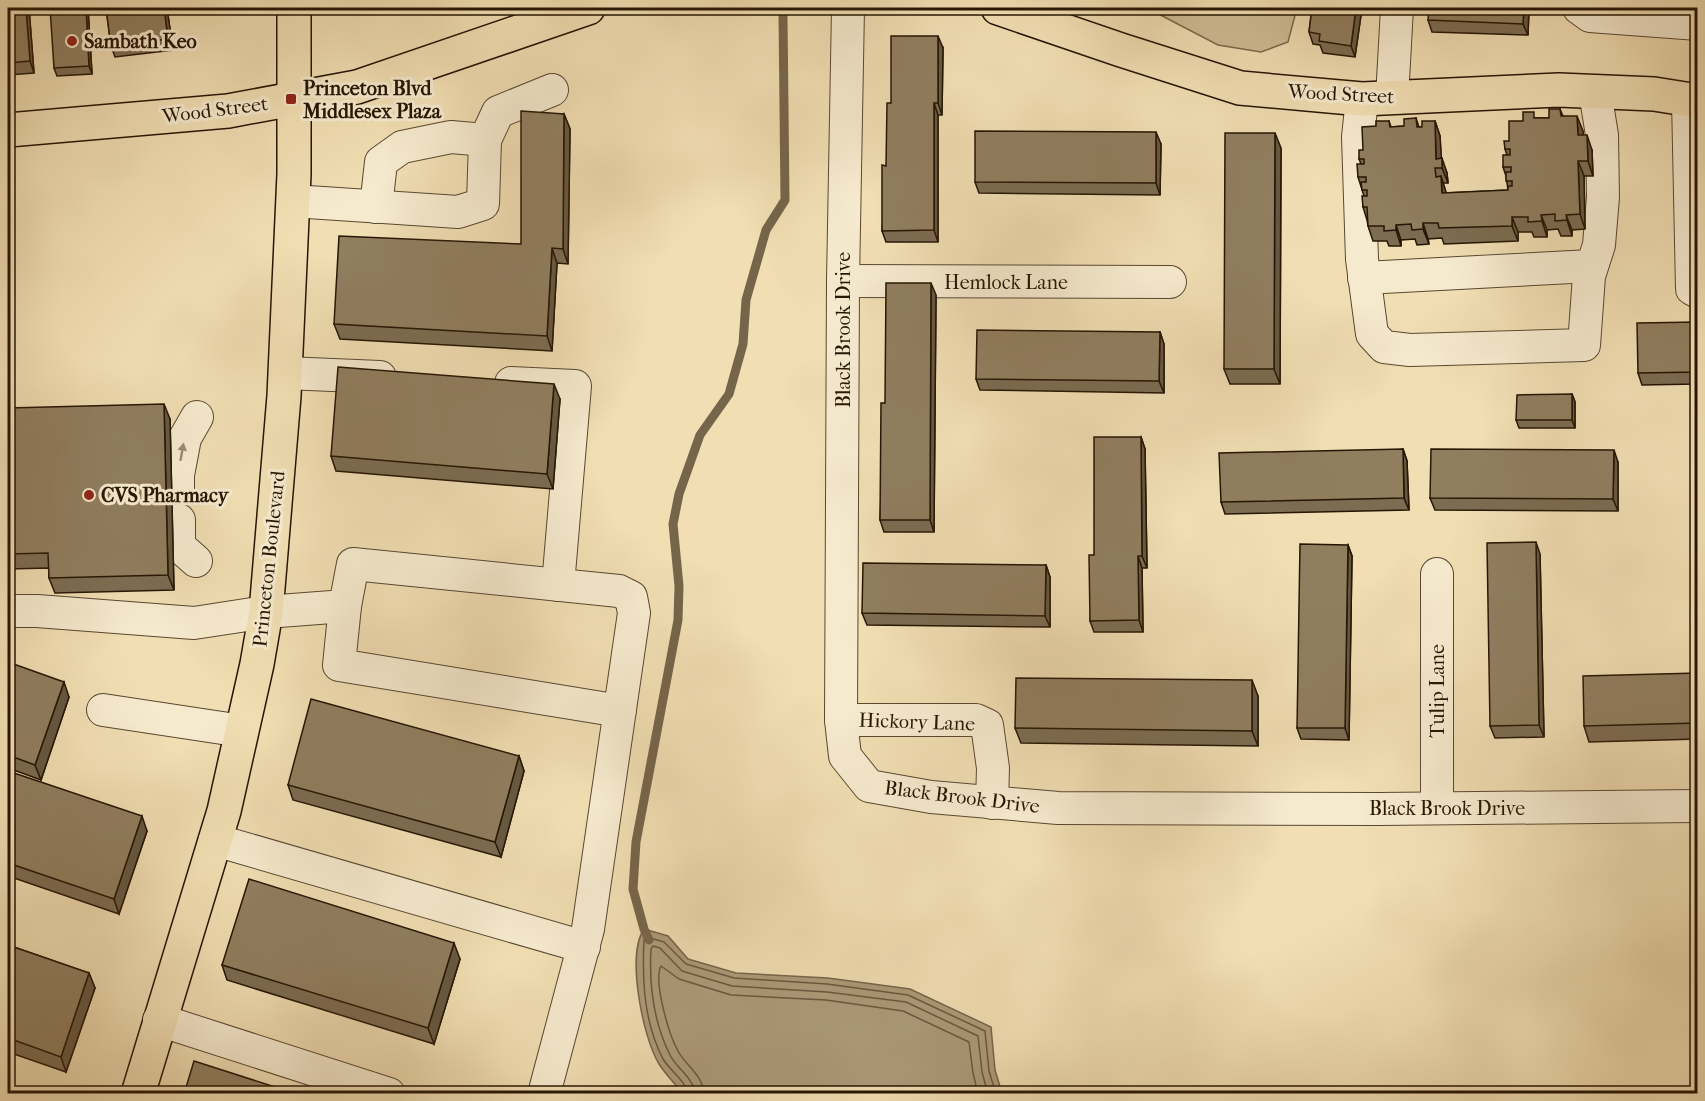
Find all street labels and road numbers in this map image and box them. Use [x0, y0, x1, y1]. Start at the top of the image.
street label: Wood Street [1286, 80, 1395, 108]
street label: Wood Street [160, 92, 269, 128]
street label: Black Brook Drive [832, 252, 855, 408]
street label: Hemlock Lane [944, 271, 1068, 294]
street label: Princeton Boulevard [248, 469, 290, 648]
street label: Tulip Lane [1426, 644, 1449, 738]
street label: Hickory Lane [858, 708, 976, 736]
street label: Black Brook Drive [883, 776, 1041, 818]
street label: Black Brook Drive [1369, 797, 1525, 820]

